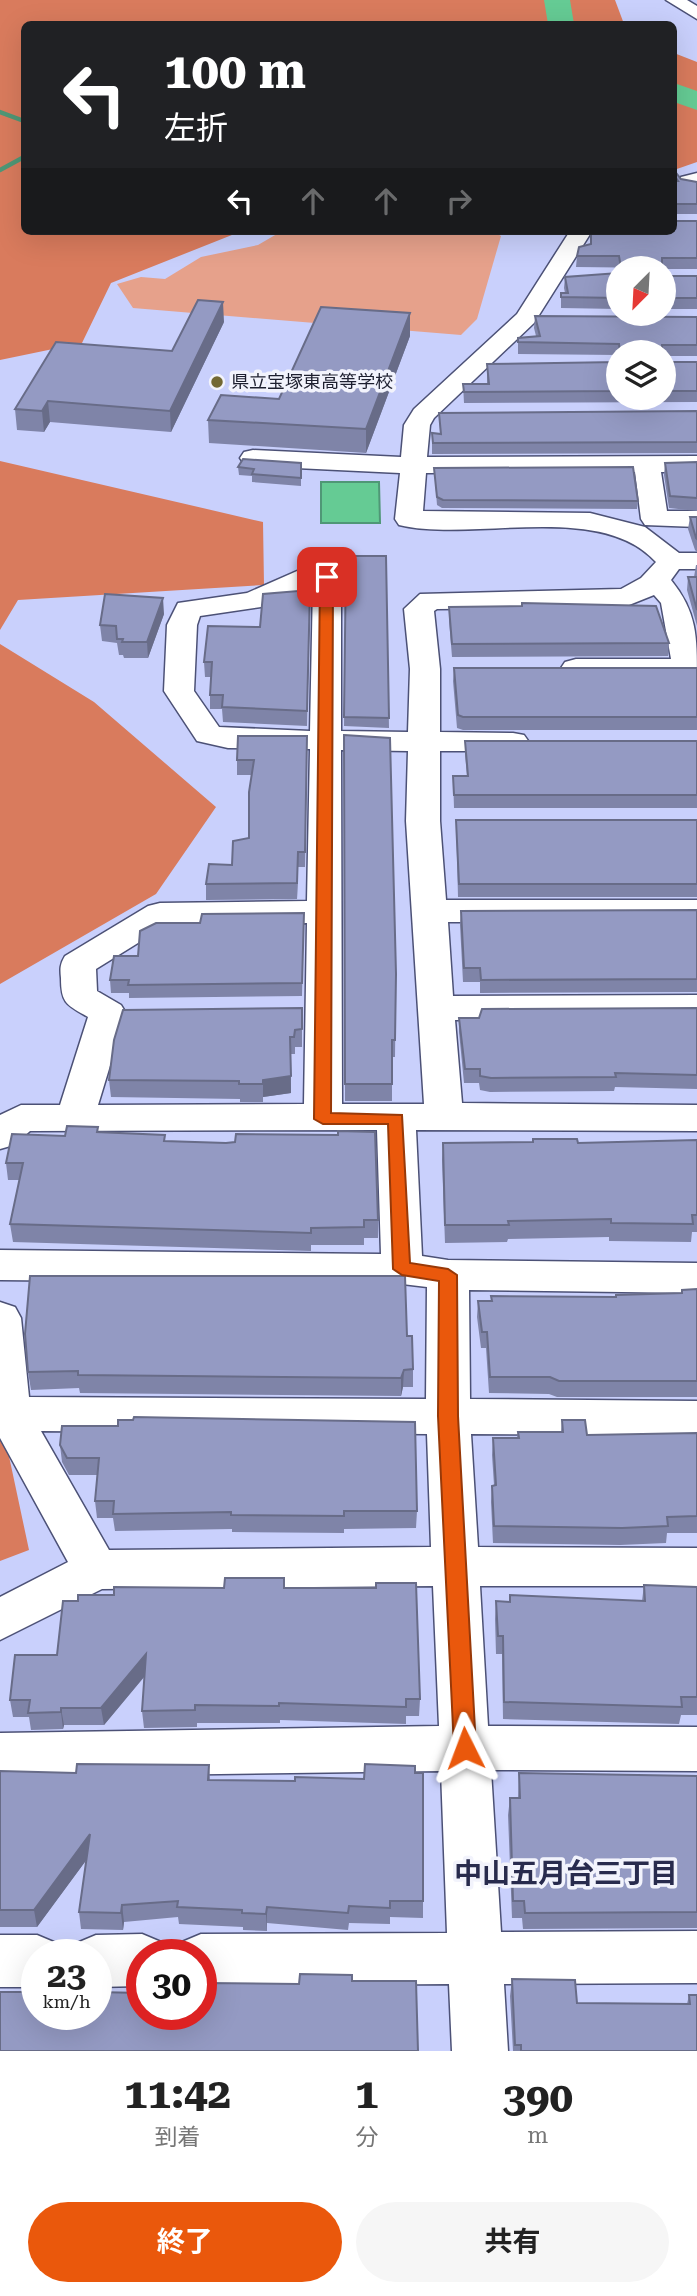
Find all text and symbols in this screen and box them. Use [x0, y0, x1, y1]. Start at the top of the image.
text: 100 m [164, 43, 306, 100]
icon: left [49, 49, 140, 140]
text: 左折 [164, 109, 228, 147]
icon: left [221, 182, 259, 220]
icon: ahead [294, 182, 332, 220]
icon: ahead [367, 182, 405, 220]
icon: right [440, 182, 478, 220]
north arrow [606, 256, 676, 326]
map controls [606, 256, 676, 410]
button: layers [606, 340, 676, 410]
place label: 県立宝塚東高等学校 [231, 371, 393, 392]
marker: 県立宝塚東高等学校 [209, 374, 225, 390]
pin [297, 547, 357, 607]
icon: arrive [308, 558, 346, 596]
position arrow [428, 1711, 502, 1785]
district label: 中山五月台三丁目 [454, 1857, 678, 1890]
speed limit sign: 30 [126, 1939, 217, 2030]
text: 23 [47, 1955, 86, 1996]
text: km/h [42, 1991, 91, 2012]
text: 11:42 [124, 2069, 231, 2118]
text: 1 [355, 2069, 379, 2118]
text: 390 [502, 2073, 573, 2122]
text: m [527, 2122, 548, 2149]
text: 到着 [155, 2124, 201, 2151]
text: 分 [355, 2124, 378, 2151]
button: 終了 [28, 2202, 342, 2282]
button: 共有 [356, 2202, 669, 2282]

